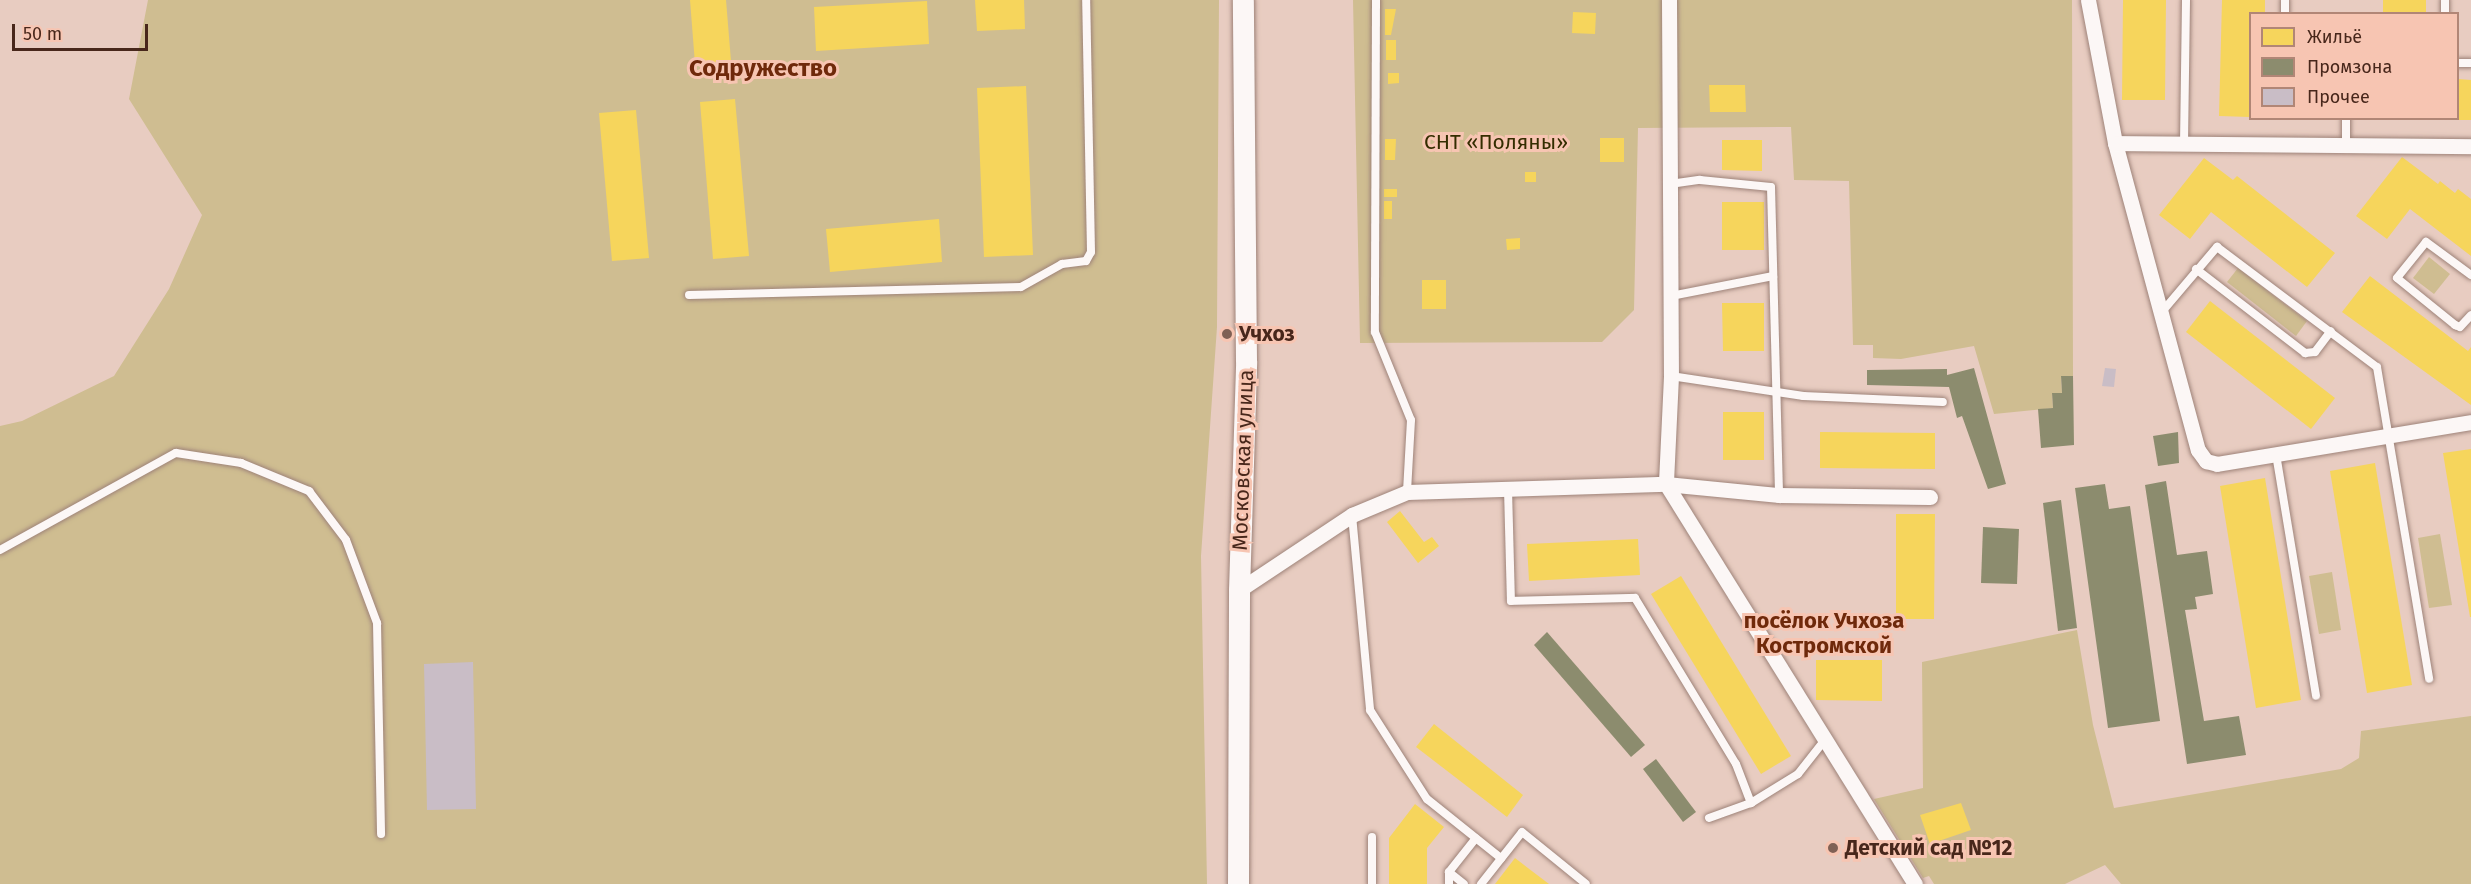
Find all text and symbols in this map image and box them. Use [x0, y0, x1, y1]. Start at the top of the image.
scale bar [15, 12, 152, 50]
legend [2249, 12, 2459, 120]
text: 50 m [23, 23, 62, 45]
text: Жильё [2307, 26, 2362, 48]
district label: Содружество [689, 55, 837, 83]
text: Промзона [2307, 56, 2392, 78]
text: Прочее [2307, 86, 2370, 108]
park label: СНТ «Поляны» [1424, 129, 1568, 155]
place label: Учхоз [1239, 321, 1295, 347]
marker: Учхоз [1220, 327, 1234, 341]
street label: Московская улица [1227, 369, 1259, 551]
district label: посёлок Учхоза Костромской [1744, 607, 1904, 658]
place label: Детский сад №12 [1845, 835, 2012, 861]
marker: Детский сад №12 [1826, 841, 1840, 855]

